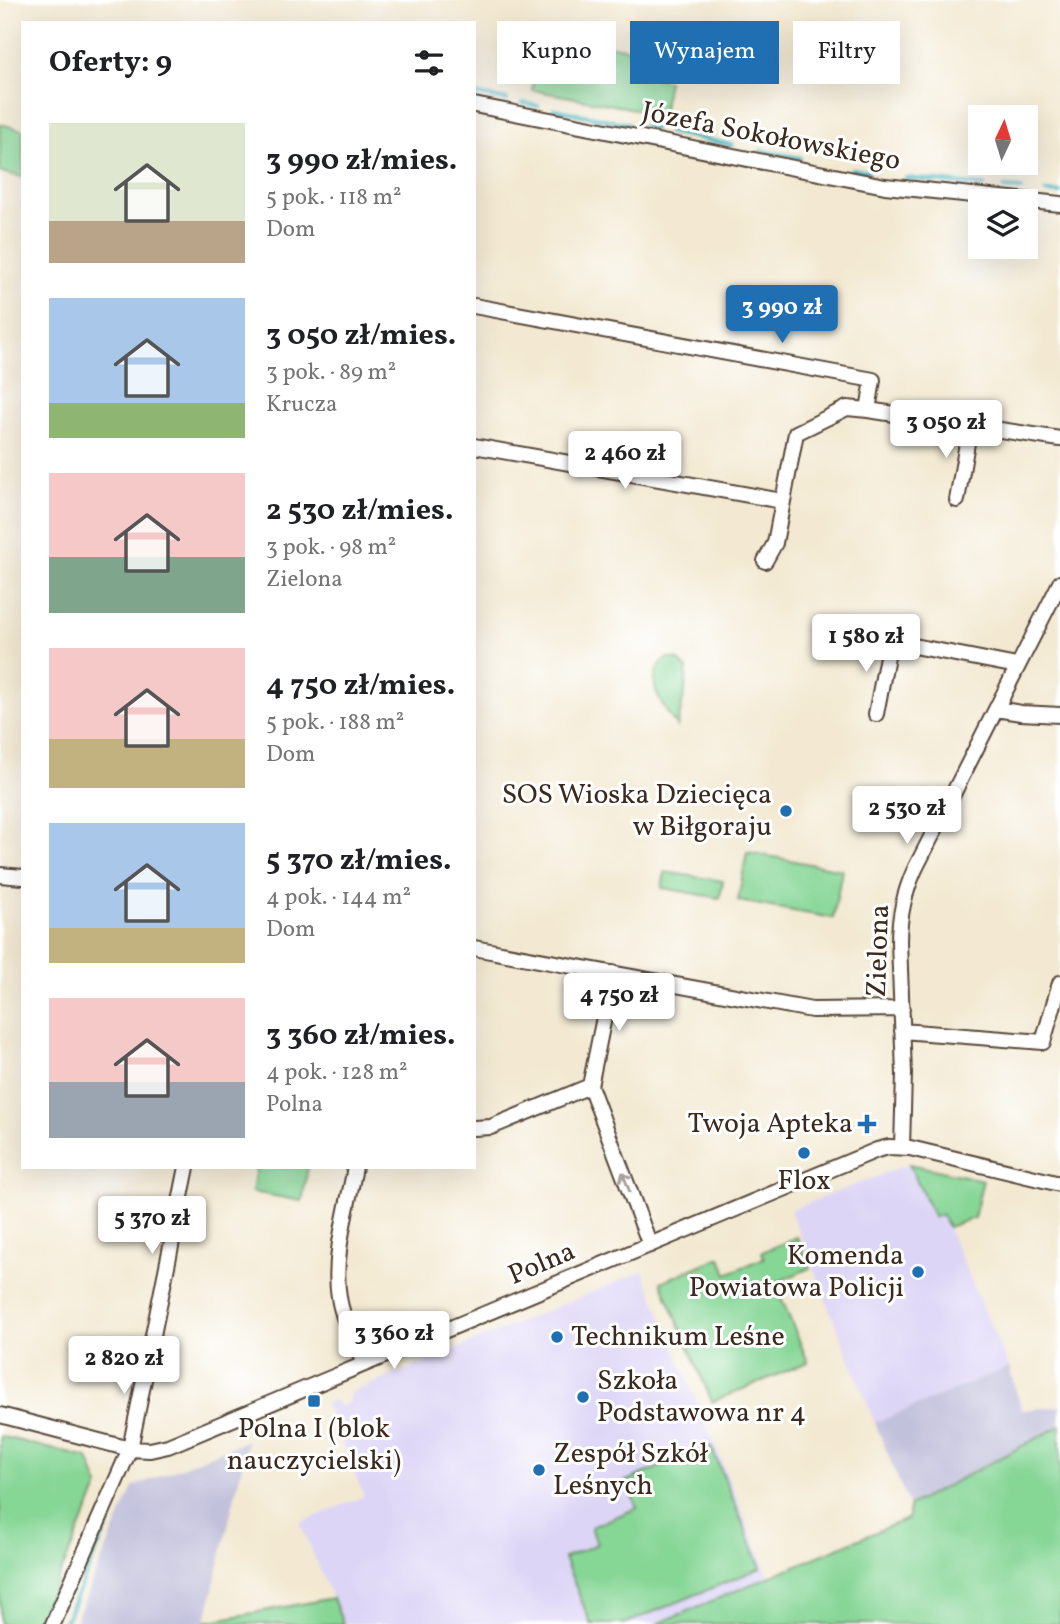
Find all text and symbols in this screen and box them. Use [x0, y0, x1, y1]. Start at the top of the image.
chip: Kupno [497, 21, 616, 84]
chip: Wynajem [630, 21, 779, 84]
chip: Filtry [793, 21, 900, 84]
text: Oferty: 9 [49, 42, 172, 84]
icon: filters [410, 44, 448, 82]
street label: Józefa Sokołowskiego [638, 93, 904, 181]
north arrow [968, 105, 1038, 175]
map controls [968, 105, 1038, 259]
text: 3 990 zł/mies. [266, 140, 457, 182]
icon: home [105, 151, 189, 235]
text: 5 pok. · 118 m² [266, 182, 402, 214]
button: layers [968, 189, 1038, 259]
text: Dom [266, 214, 315, 246]
pin: 3 990 zł [710, 286, 854, 345]
text: 3 990 zł [742, 292, 822, 324]
text: 3 050 zł/mies. [266, 315, 456, 357]
icon: home [105, 326, 189, 410]
text: 3 pok. · 89 m² [266, 357, 396, 389]
text: Krucza [266, 389, 337, 421]
pin: 3 050 zł [874, 400, 1018, 460]
text: 3 050 zł [906, 407, 986, 439]
pin: 2 460 zł [553, 432, 697, 491]
text: 2 460 zł [584, 438, 666, 470]
text: 2 530 zł/mies. [266, 490, 453, 532]
icon: home [105, 501, 189, 585]
text: 3 pok. · 98 m² [266, 532, 396, 564]
text: Zielona [266, 564, 343, 596]
pin: 1 580 zł [794, 614, 938, 674]
text: 1 580 zł [828, 621, 904, 653]
text: 4 750 zł/mies. [266, 665, 455, 707]
icon: home [105, 676, 189, 760]
text: 5 pok. · 188 m² [266, 707, 404, 739]
text: Dom [266, 739, 315, 771]
place label: SOS Wioska Dziecięca w Biłgoraju [502, 776, 772, 847]
pin: 2 530 zł [835, 786, 979, 846]
text: 2 530 zł [868, 793, 946, 825]
marker: SOS Wioska Dziecięca w Biłgoraju [778, 803, 794, 819]
text: 5 370 zł/mies. [266, 840, 452, 882]
icon: home [105, 851, 189, 935]
text: 4 pok. · 144 m² [266, 882, 411, 914]
street label: Zielona [858, 904, 900, 998]
text: Dom [266, 914, 315, 946]
pin: 4 750 zł [547, 974, 691, 1033]
text: 4 750 zł [580, 980, 658, 1012]
text: 3 360 zł/mies. [266, 1015, 456, 1057]
icon: home [105, 1026, 189, 1110]
text: 4 pok. · 128 m² [266, 1057, 408, 1089]
text: Polna [266, 1089, 323, 1121]
place label: Twoja Apteka [688, 1105, 853, 1144]
marker: Twoja Apteka [859, 1116, 875, 1132]
marker: Flox [796, 1145, 812, 1161]
place label: Flox [777, 1162, 831, 1201]
one-way arrow [619, 1171, 631, 1193]
pin: 5 370 zł [80, 1196, 224, 1256]
text: 5 370 zł [114, 1203, 190, 1235]
street label: Polna [502, 1232, 582, 1296]
place label: Komenda Powiatowa Policji [689, 1237, 904, 1308]
marker: Komenda Powiatowa Policji [910, 1264, 926, 1280]
pin: 3 360 zł [322, 1312, 466, 1371]
text: 3 360 zł [354, 1318, 434, 1350]
place label: Technikum Leśne [571, 1318, 785, 1357]
marker: Technikum Leśne [549, 1329, 565, 1345]
pin: 2 820 zł [52, 1336, 196, 1396]
text: 2 820 zł [84, 1343, 164, 1375]
place label: Szkoła Podstawowa nr 4 [597, 1362, 806, 1433]
marker: Szkoła Podstawowa nr 4 [575, 1389, 591, 1405]
marker: Polna I (blok nauczycielski) [306, 1393, 322, 1409]
place label: Polna I (blok nauczycielski) [227, 1410, 401, 1481]
place label: Zespół Szkół Leśnych [553, 1435, 708, 1506]
marker: Zespół Szkół Leśnych [531, 1462, 547, 1478]

